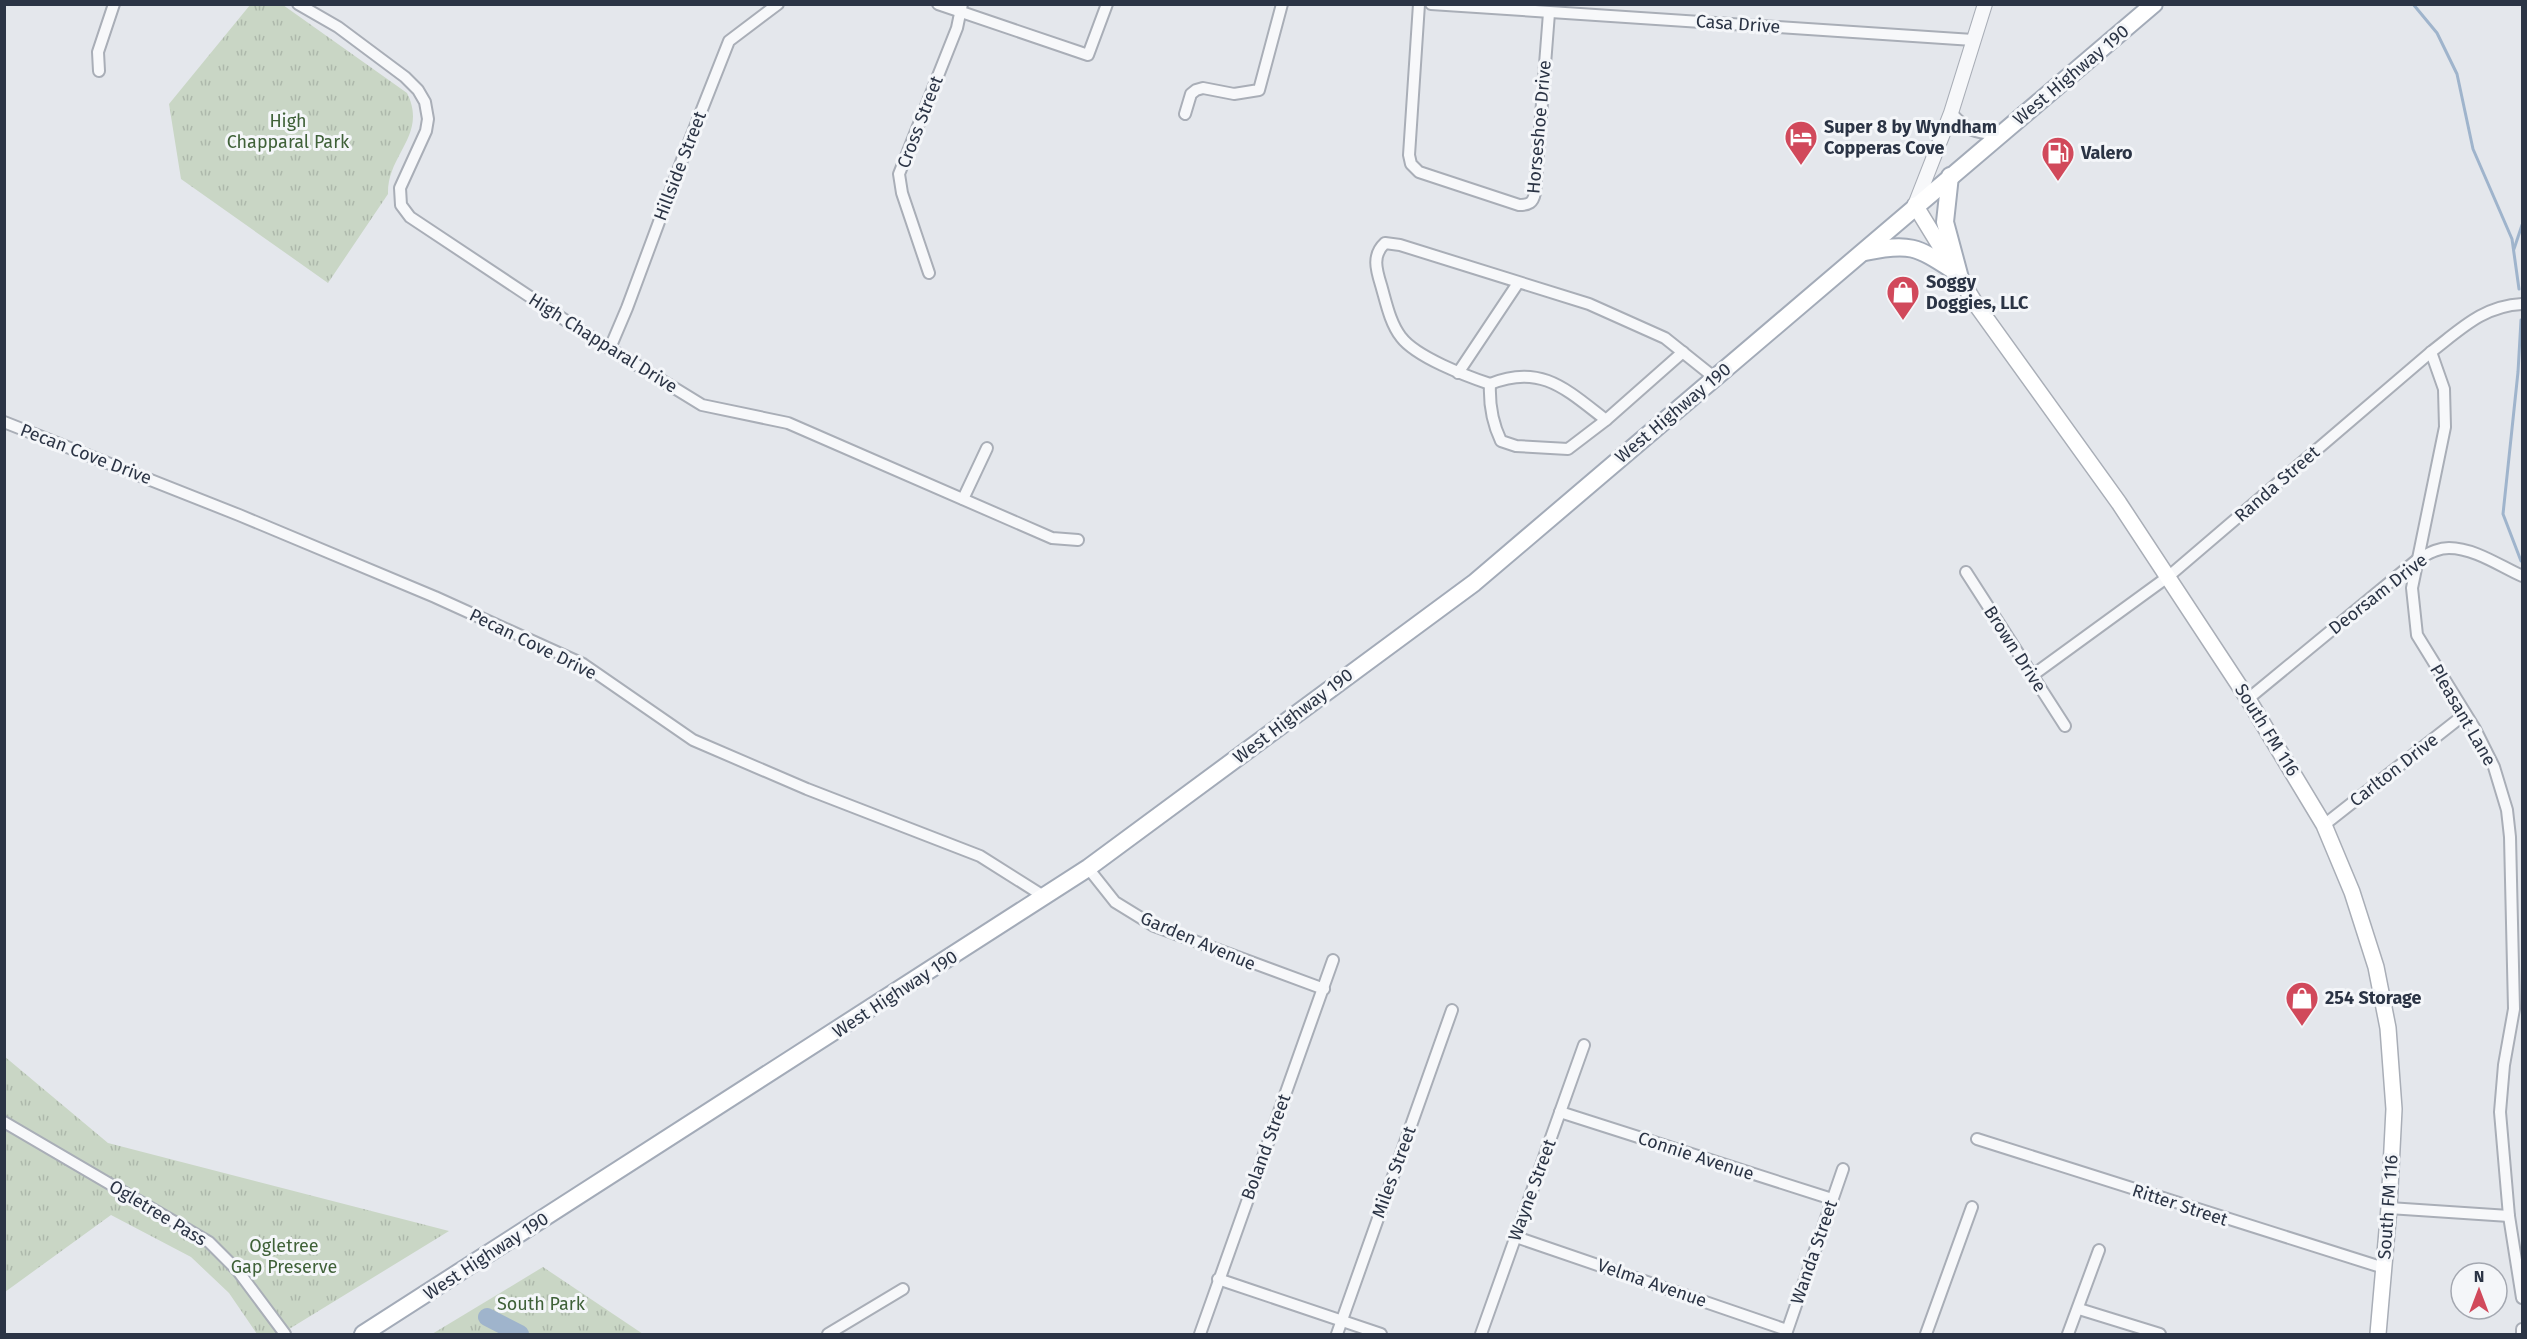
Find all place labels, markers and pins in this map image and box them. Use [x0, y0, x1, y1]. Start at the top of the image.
place label: Super 8 by Wyndham Copperas Cove [1824, 116, 1997, 159]
hotel icon: Super 8 by Wyndham Copperas Cove [1783, 119, 1819, 166]
fuel station icon: Valero [2040, 135, 2076, 182]
place label: Valero [2080, 142, 2133, 164]
place label: Soggy Doggies, LLC [1926, 271, 2029, 314]
shop icon: Soggy Doggies, LLC [1885, 274, 1921, 321]
shop icon: 254 Storage [2284, 980, 2320, 1027]
place label: 254 Storage [2325, 987, 2422, 1009]

